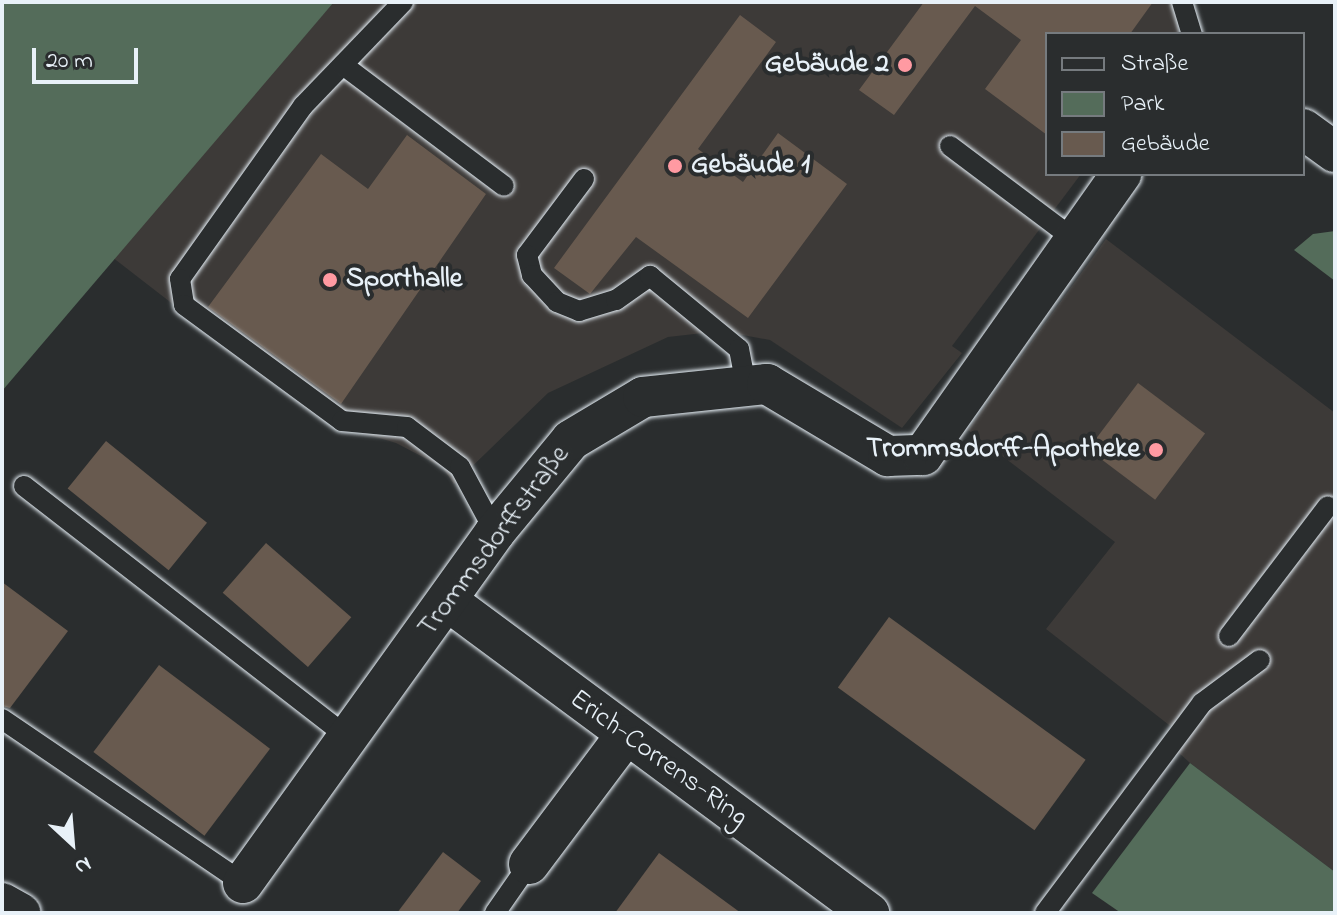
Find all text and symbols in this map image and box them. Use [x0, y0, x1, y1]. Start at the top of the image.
scale bar [36, 32, 142, 82]
legend [1045, 32, 1305, 176]
text: 20 m [46, 44, 93, 79]
text: Straße [1121, 47, 1188, 82]
place label: Gebäude 2 [765, 48, 889, 82]
marker: Gebäude 2 [896, 56, 914, 74]
text: Park [1121, 87, 1164, 122]
text: Gebäude [1121, 127, 1210, 162]
place label: Gebäude 1 [691, 149, 810, 183]
marker: Gebäude 1 [666, 157, 684, 175]
place label: Sporthalle [346, 263, 462, 297]
marker: Sporthalle [321, 271, 339, 289]
place label: Trommsdorff-Apotheke [866, 433, 1140, 467]
street label: Trommsdorffstraße [412, 440, 578, 644]
marker: Trommsdorff-Apotheke [1147, 441, 1165, 459]
street label: Erich-Correns-Ring [562, 683, 754, 835]
north arrow [32, 803, 112, 883]
text: N [69, 847, 96, 882]

